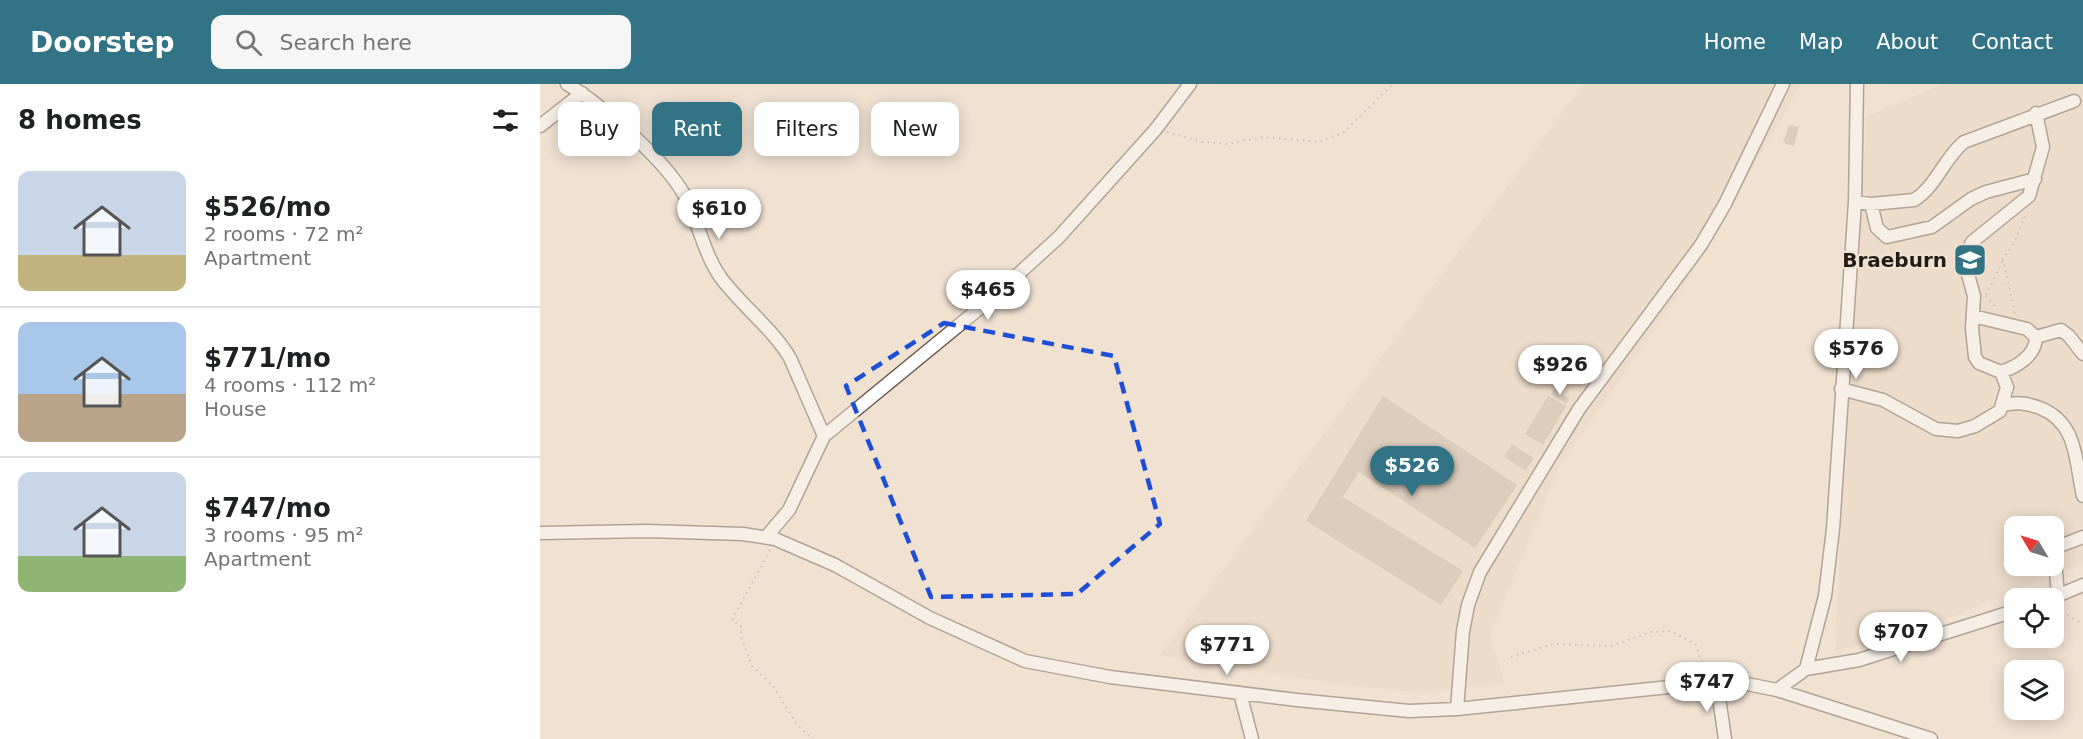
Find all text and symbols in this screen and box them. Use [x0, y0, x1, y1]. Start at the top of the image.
search box [211, 15, 631, 69]
text: Doorstep [30, 26, 175, 59]
icon: search [232, 26, 265, 59]
text: Search here [280, 30, 412, 55]
text: Home [1704, 30, 1766, 54]
text: Map [1799, 30, 1843, 54]
text: About [1876, 30, 1938, 54]
text: Contact [1971, 30, 2053, 54]
chip: Buy [558, 102, 640, 156]
chip: Rent [652, 102, 742, 156]
chip: Filters [754, 102, 859, 156]
chip: New [871, 102, 959, 156]
icon: filters [489, 104, 522, 137]
text: 8 homes [18, 105, 142, 135]
pin: $610 [683, 189, 755, 240]
text: $526/mo [204, 192, 331, 222]
icon: home [66, 195, 138, 267]
text: $610 [691, 196, 747, 220]
text: 2 rooms · 72 m² [204, 222, 364, 246]
school or university icon: Braeburn [1952, 242, 1988, 278]
text: Apartment [204, 246, 311, 270]
place label: Braeburn [1842, 248, 1947, 272]
pin: $465 [952, 270, 1024, 321]
text: $465 [960, 277, 1016, 301]
pin: $576 [1820, 329, 1892, 380]
text: $576 [1828, 336, 1884, 360]
text: $771/mo [204, 343, 331, 373]
pin: $926 [1524, 345, 1596, 396]
icon: home [66, 346, 138, 418]
text: $926 [1532, 352, 1588, 376]
text: 4 rooms · 112 m² [204, 373, 376, 397]
text: House [204, 397, 267, 421]
pin: $526 [1376, 446, 1448, 497]
text: $526 [1384, 453, 1440, 477]
text: $747/mo [204, 493, 331, 523]
icon: home [66, 496, 138, 568]
north arrow [2004, 516, 2064, 576]
map controls [2004, 516, 2064, 720]
text: 3 rooms · 95 m² [204, 523, 364, 547]
text: Apartment [204, 547, 311, 571]
button: locate [2004, 588, 2064, 648]
pin: $707 [1865, 612, 1937, 663]
text: $707 [1873, 619, 1929, 643]
pin: $771 [1191, 625, 1263, 676]
text: $771 [1199, 632, 1255, 656]
button: layers [2004, 660, 2064, 720]
pin: $747 [1671, 662, 1743, 713]
text: $747 [1679, 669, 1735, 693]

